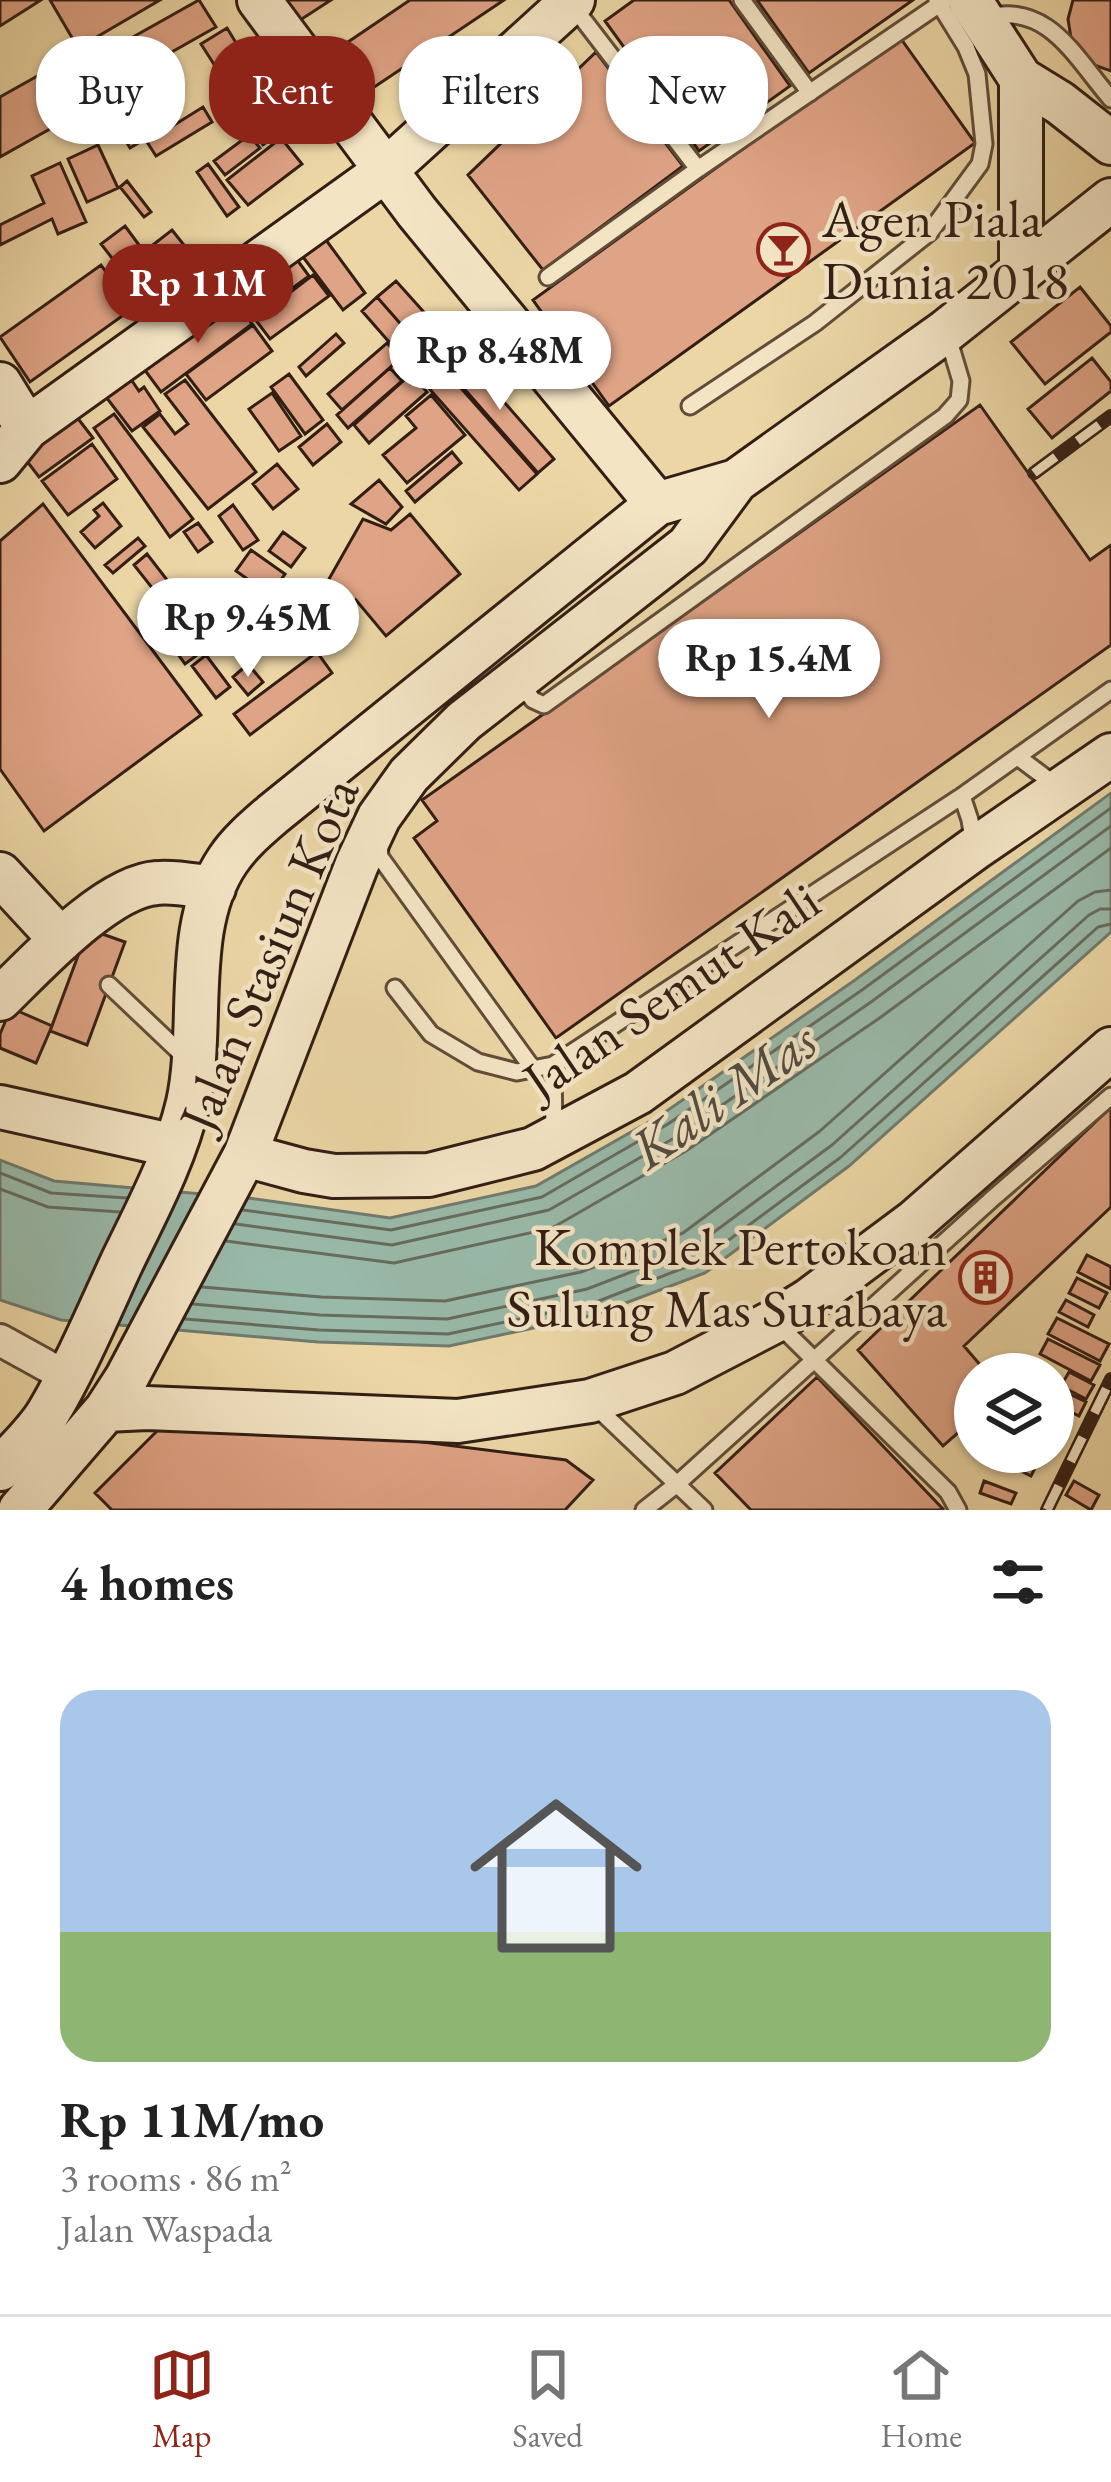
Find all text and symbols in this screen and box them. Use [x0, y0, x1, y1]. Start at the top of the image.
chip: Buy [36, 36, 185, 144]
chip: Rent [209, 36, 375, 144]
chip: Filters [399, 36, 582, 144]
chip: New [606, 36, 768, 144]
place label: Agen Piala Dunia 2018 [821, 183, 1069, 315]
bar icon: Agen Piala Dunia 2018 [755, 221, 811, 277]
pin: Rp 11M [100, 244, 296, 346]
text: Rp 11M [129, 257, 267, 308]
pin: Rp 8.48M [376, 311, 624, 413]
text: Rp 8.48M [416, 324, 584, 375]
pin: Rp 9.45M [124, 578, 372, 680]
text: Rp 9.45M [164, 591, 332, 642]
pin: Rp 15.4M [645, 619, 893, 721]
text: Rp 15.4M [685, 632, 853, 683]
street label: Jalan Stasiun Kota [160, 766, 374, 1145]
street label: Jalan Semut Kali [506, 865, 833, 1117]
water label: Kali Mas [614, 1002, 832, 1185]
place label: Komplek Pertokoan Sulung Mas Surabaya [507, 1211, 947, 1343]
building icon: Komplek Pertokoan Sulung Mas Surabaya [958, 1249, 1014, 1305]
map controls [954, 1353, 1074, 1473]
button: layers [954, 1353, 1074, 1473]
text: 4 homes [60, 1549, 234, 1615]
icon: filters [985, 1549, 1051, 1615]
icon: home [448, 1768, 664, 1984]
text: Rp 11M/mo [60, 2086, 324, 2152]
text: 3 rooms · 86 m² [60, 2152, 292, 2203]
text: Jalan Waspada [60, 2203, 272, 2254]
tab: Map [149, 2342, 215, 2457]
tab: Saved [512, 2342, 583, 2457]
tab: Home [881, 2342, 962, 2457]

